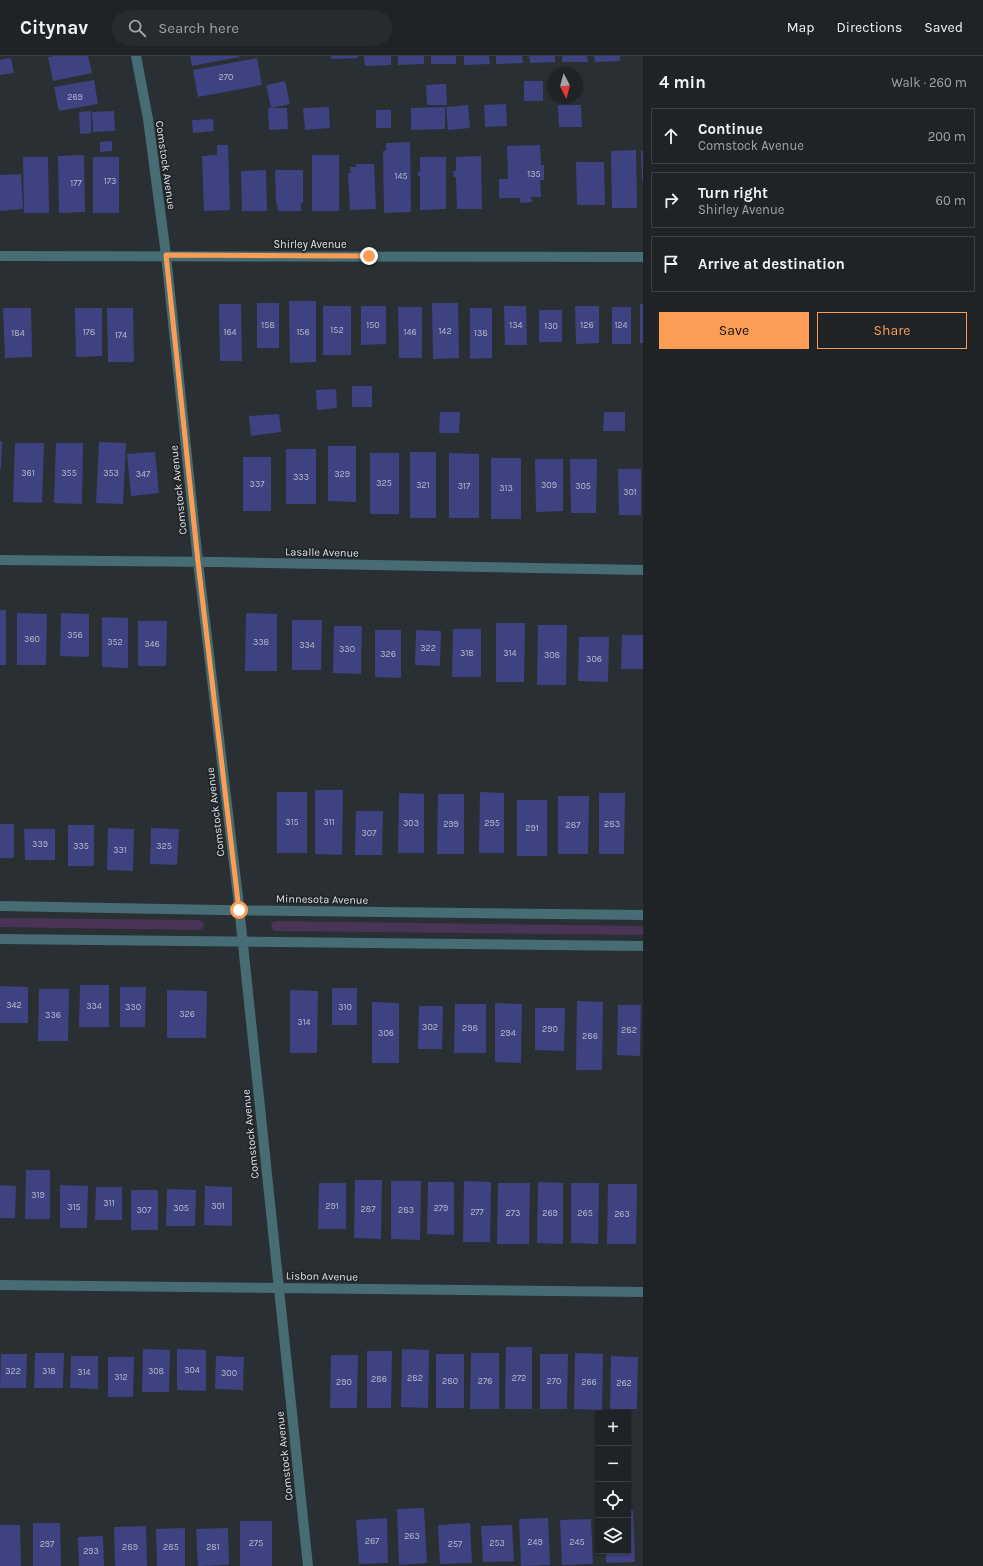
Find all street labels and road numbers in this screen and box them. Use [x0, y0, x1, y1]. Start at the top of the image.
street label: Comstock Avenue [153, 120, 178, 211]
street label: Shirley Avenue [273, 238, 347, 251]
street label: Comstock Avenue [167, 444, 190, 535]
street label: Lasalle Avenue [285, 545, 359, 560]
street label: Comstock Avenue [204, 766, 227, 857]
street label: Minnesota Avenue [276, 892, 369, 907]
street label: Comstock Avenue [239, 1088, 262, 1179]
street label: Lisbon Avenue [286, 1269, 359, 1284]
street label: Comstock Avenue [273, 1410, 296, 1501]

